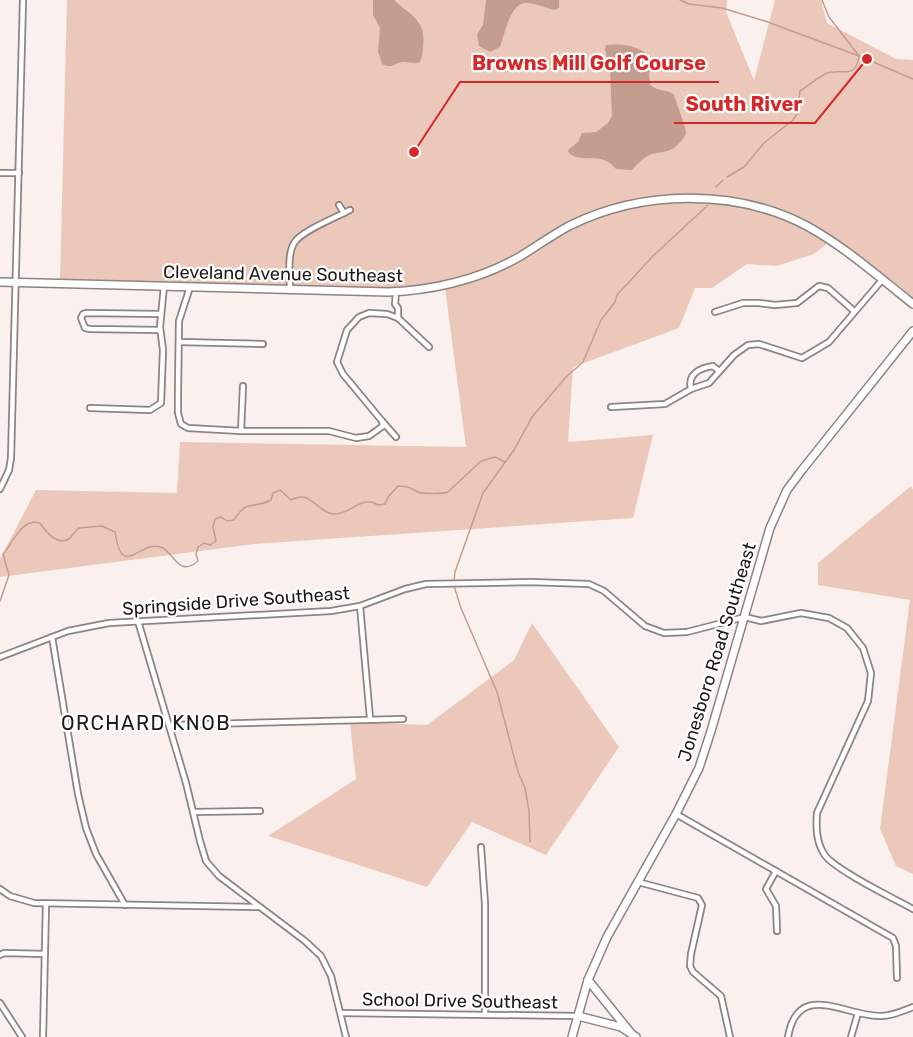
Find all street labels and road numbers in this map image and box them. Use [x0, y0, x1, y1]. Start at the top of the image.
street label: Cleveland Avenue Southeast [163, 261, 403, 287]
street label: Jonesboro Road Southeast [673, 540, 761, 764]
street label: Springside Drive Southeast [122, 582, 350, 620]
street label: School Drive Southeast [362, 988, 558, 1014]

